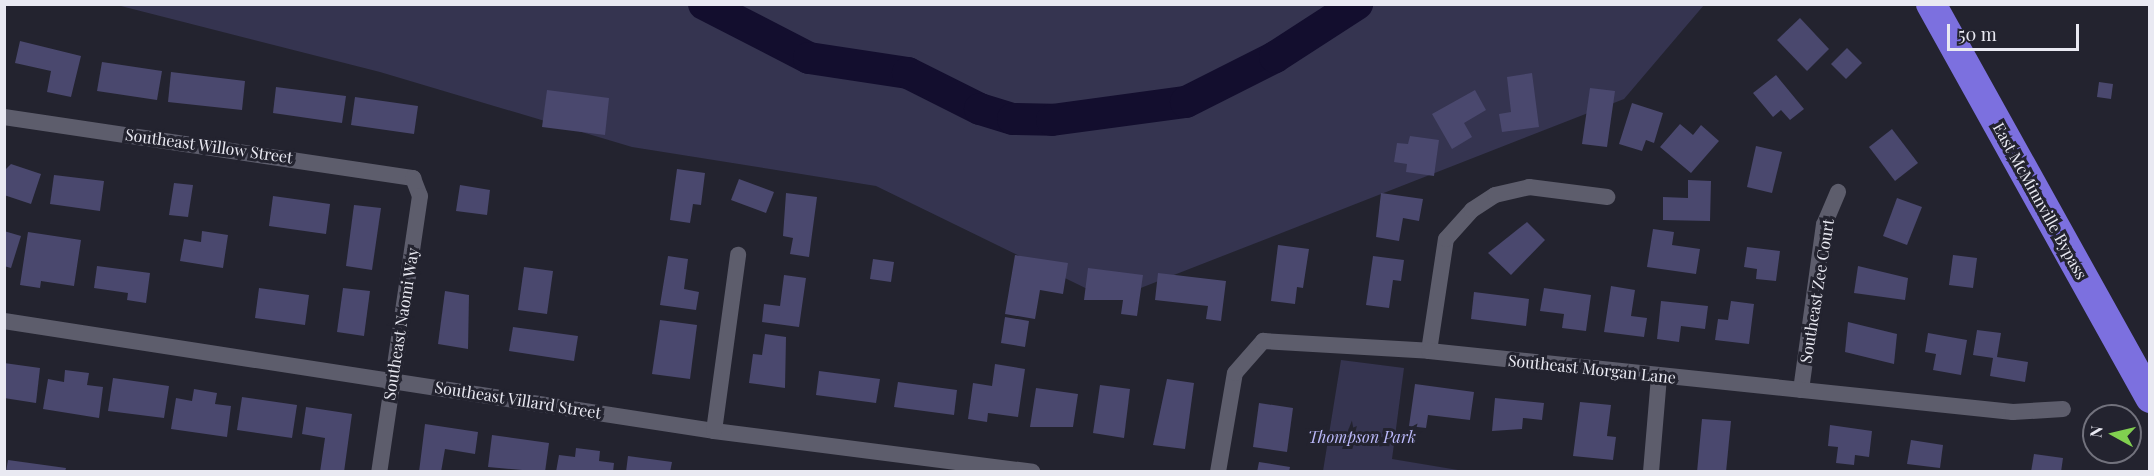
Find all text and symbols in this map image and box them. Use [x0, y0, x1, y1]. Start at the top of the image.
scale bar [1950, 12, 2082, 50]
text: 50 m [1958, 22, 1997, 46]
street label: East McMinnville Bypass [1989, 119, 2091, 283]
street label: Southeast Willow Street [123, 125, 295, 167]
street label: Southeast Zee Court [1796, 217, 1838, 365]
street label: Southeast Naomi Way [379, 246, 423, 402]
street label: Southeast Morgan Lane [1507, 351, 1677, 387]
street label: Southeast Villard Street [433, 377, 603, 423]
north arrow [2082, 404, 2142, 464]
text: N [2084, 425, 2107, 439]
park label: Thompson Park [1308, 427, 1416, 447]

